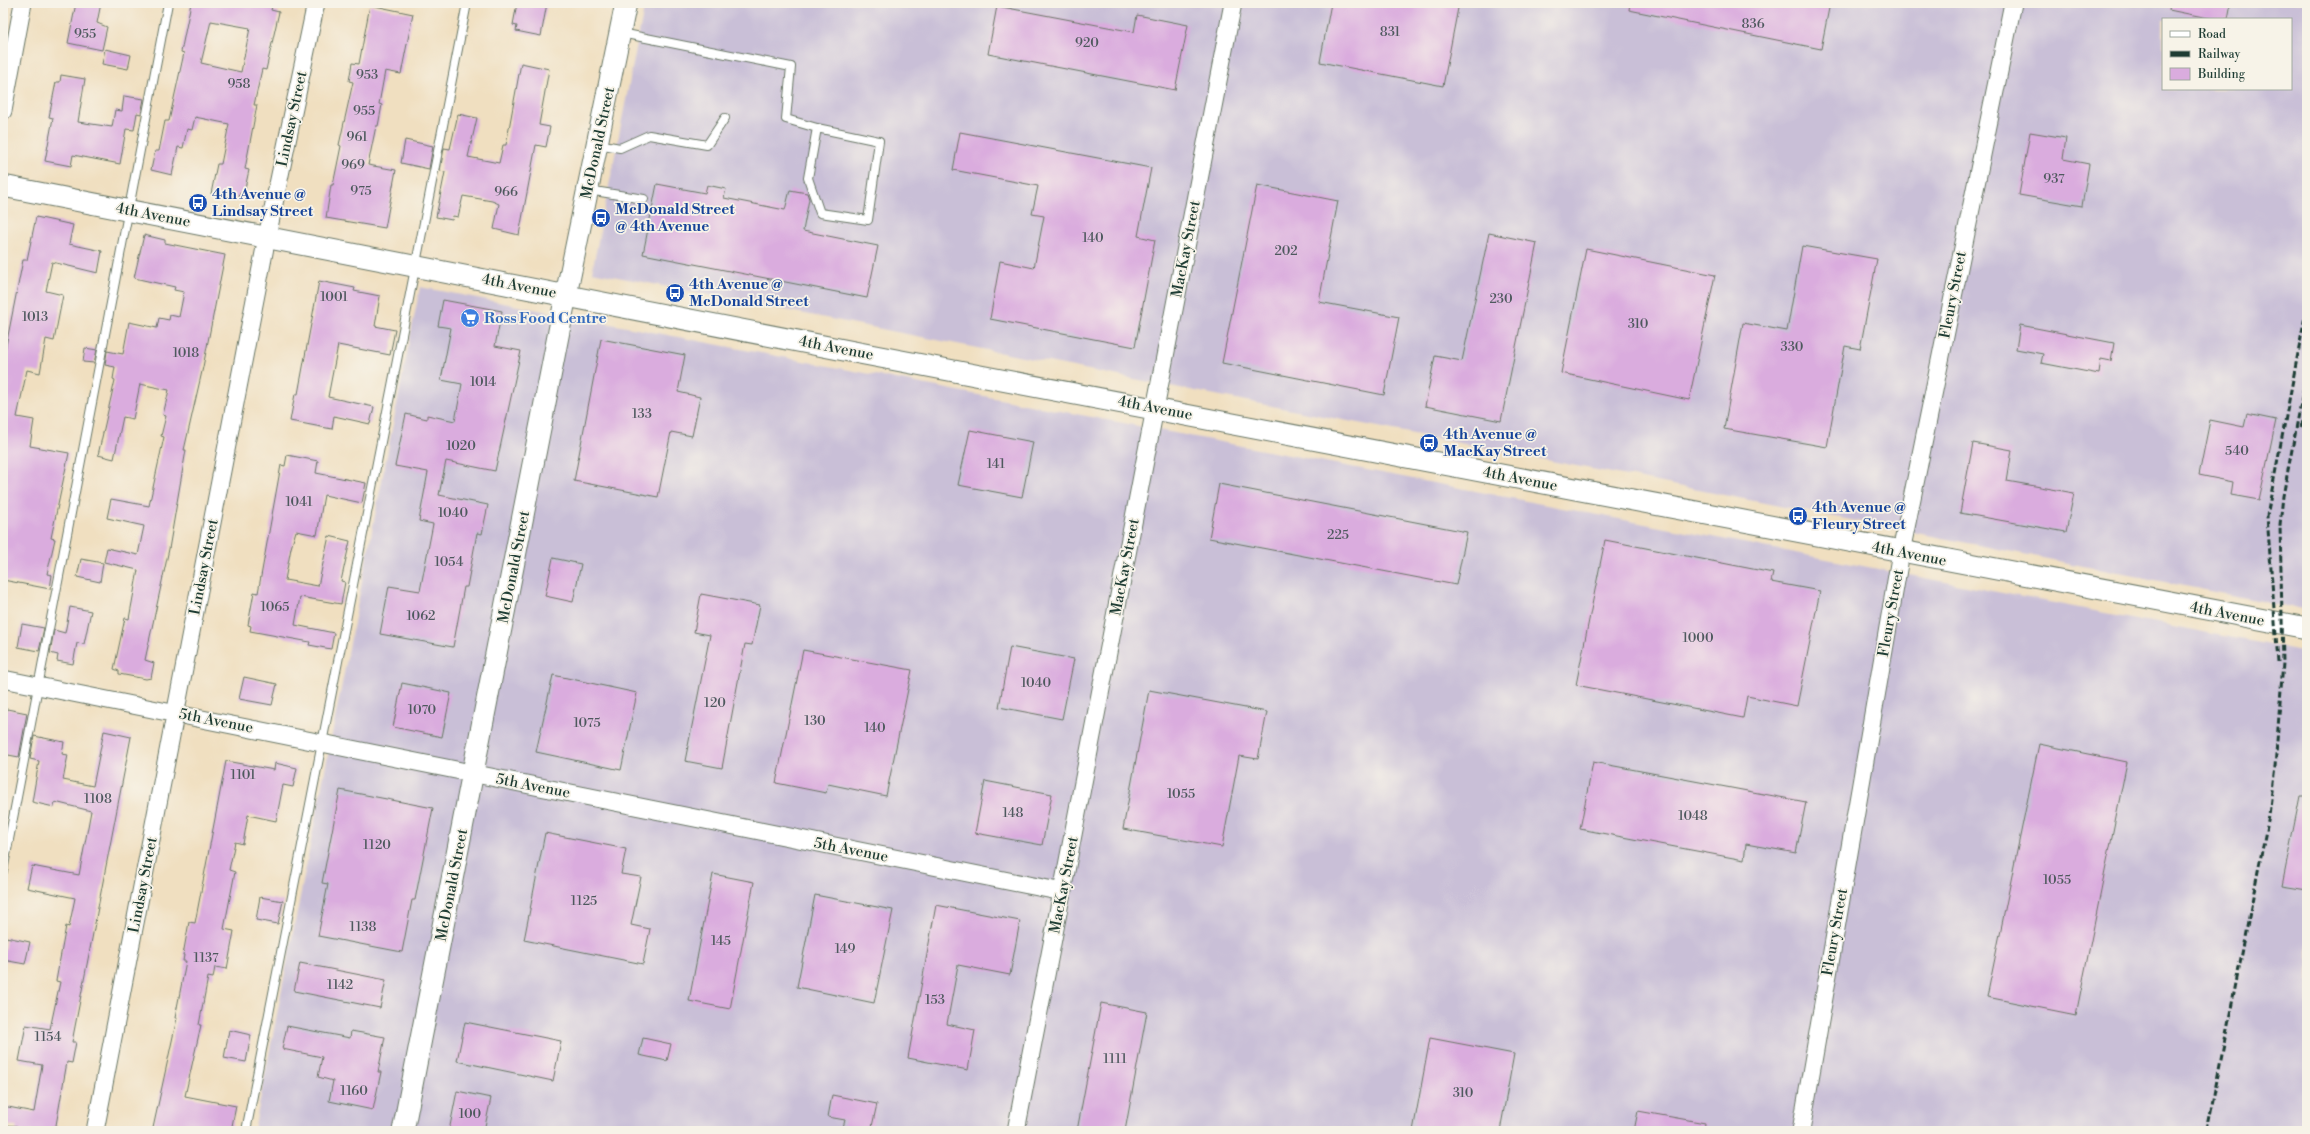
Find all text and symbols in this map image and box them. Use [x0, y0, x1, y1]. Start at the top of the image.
house number: 836 [1741, 16, 1765, 32]
legend [2162, 18, 2292, 90]
house number: 831 [1380, 24, 1401, 40]
house number: 955 [74, 26, 96, 42]
text: Road [2198, 27, 2226, 42]
house number: 920 [1075, 35, 1099, 51]
text: Railway [2198, 47, 2240, 62]
house number: 953 [356, 67, 378, 83]
text: Building [2197, 67, 2246, 82]
street label: Lindsay Street [273, 69, 312, 169]
house number: 958 [227, 76, 251, 92]
street label: McDonald Street [577, 84, 619, 201]
house number: 955 [353, 103, 375, 119]
house number: 961 [347, 129, 368, 145]
house number: 969 [341, 157, 365, 173]
house number: 937 [2043, 171, 2065, 187]
house number: 975 [350, 183, 372, 199]
house number: 966 [494, 184, 518, 200]
place label: 4th Avenue @ Lindsay Street [212, 185, 314, 221]
bus stop icon: 4th Avenue @ Lindsay Street [187, 192, 209, 214]
street label: 4th Avenue [114, 198, 192, 232]
street label: MacKay Street [1167, 198, 1205, 299]
place label: McDonald Street @ 4th Avenue [615, 200, 735, 236]
bus stop icon: McDonald Street @ 4th Avenue [590, 207, 612, 229]
house number: 140 [1082, 230, 1104, 246]
house number: 202 [1274, 243, 1298, 259]
street label: Fleury Street [1935, 249, 1971, 340]
street label: 4th Avenue [480, 269, 558, 303]
place label: 4th Avenue @ McDonald Street [689, 275, 809, 311]
bus stop icon: 4th Avenue @ McDonald Street [664, 282, 686, 304]
house number: 1001 [320, 289, 348, 305]
house number: 230 [1489, 291, 1513, 307]
supermarket icon: Ross Food Centre [459, 307, 481, 329]
house number: 1013 [22, 309, 48, 325]
place label: Ross Food Centre [484, 309, 607, 328]
house number: 310 [1628, 316, 1649, 332]
street label: 4th Avenue [797, 331, 875, 365]
house number: 330 [1781, 339, 1804, 355]
house number: 1018 [173, 345, 199, 361]
house number: 1014 [470, 374, 496, 390]
street label: 4th Avenue [1116, 391, 1194, 425]
house number: 133 [632, 406, 652, 422]
place label: 4th Avenue @ MacKay Street [1443, 425, 1547, 461]
bus stop icon: 4th Avenue @ MacKay Street [1418, 432, 1440, 454]
house number: 1020 [446, 438, 476, 454]
house number: 540 [2225, 443, 2249, 459]
house number: 141 [987, 456, 1006, 472]
street label: 4th Avenue [1481, 462, 1559, 496]
house number: 1041 [285, 494, 313, 510]
place label: 4th Avenue @ Fleury Street [1812, 498, 1906, 534]
house number: 1040 [438, 505, 468, 521]
bus stop icon: 4th Avenue @ Fleury Street [1787, 505, 1809, 527]
street label: McDonald Street [494, 508, 534, 625]
street label: MacKay Street [1106, 516, 1144, 617]
street label: Lindsay Street [185, 517, 223, 617]
house number: 225 [1327, 527, 1349, 543]
street label: 4th Avenue [1870, 537, 1948, 571]
house number: 1054 [435, 554, 464, 570]
street label: Fleury Street [1874, 567, 1908, 658]
street label: 4th Avenue [2188, 597, 2266, 631]
house number: 1065 [261, 599, 289, 615]
house number: 1062 [406, 608, 436, 624]
house number: 1000 [1682, 630, 1714, 646]
house number: 1040 [1021, 675, 1051, 691]
house number: 120 [704, 695, 726, 711]
house number: 1070 [408, 702, 437, 718]
street label: 5th Avenue [177, 704, 255, 738]
house number: 130 [804, 713, 826, 729]
house number: 1075 [573, 715, 601, 731]
house number: 140 [864, 720, 886, 736]
house number: 1101 [230, 767, 256, 783]
street label: 5th Avenue [494, 769, 572, 803]
house number: 1055 [1167, 786, 1195, 802]
house number: 1108 [84, 791, 112, 807]
house number: 148 [1003, 805, 1023, 821]
house number: 1048 [1678, 808, 1708, 824]
street label: McDonald Street [432, 826, 472, 943]
street label: 5th Avenue [812, 833, 890, 867]
street label: MacKay Street [1045, 834, 1083, 935]
street label: Lindsay Street [124, 835, 162, 935]
house number: 1120 [363, 837, 391, 853]
house number: 1055 [2043, 872, 2071, 888]
street label: Fleury Street [1818, 886, 1852, 977]
house number: 1125 [571, 893, 597, 909]
house number: 1138 [350, 919, 376, 935]
house number: 145 [711, 933, 731, 949]
house number: 149 [835, 941, 855, 957]
house number: 1137 [193, 950, 219, 966]
house number: 1142 [327, 977, 353, 993]
house number: 153 [925, 992, 945, 1008]
house number: 1154 [35, 1029, 62, 1045]
house number: 1111 [1103, 1051, 1127, 1067]
house number: 1160 [340, 1083, 368, 1099]
house number: 310 [1453, 1085, 1474, 1101]
house number: 100 [459, 1106, 482, 1122]

